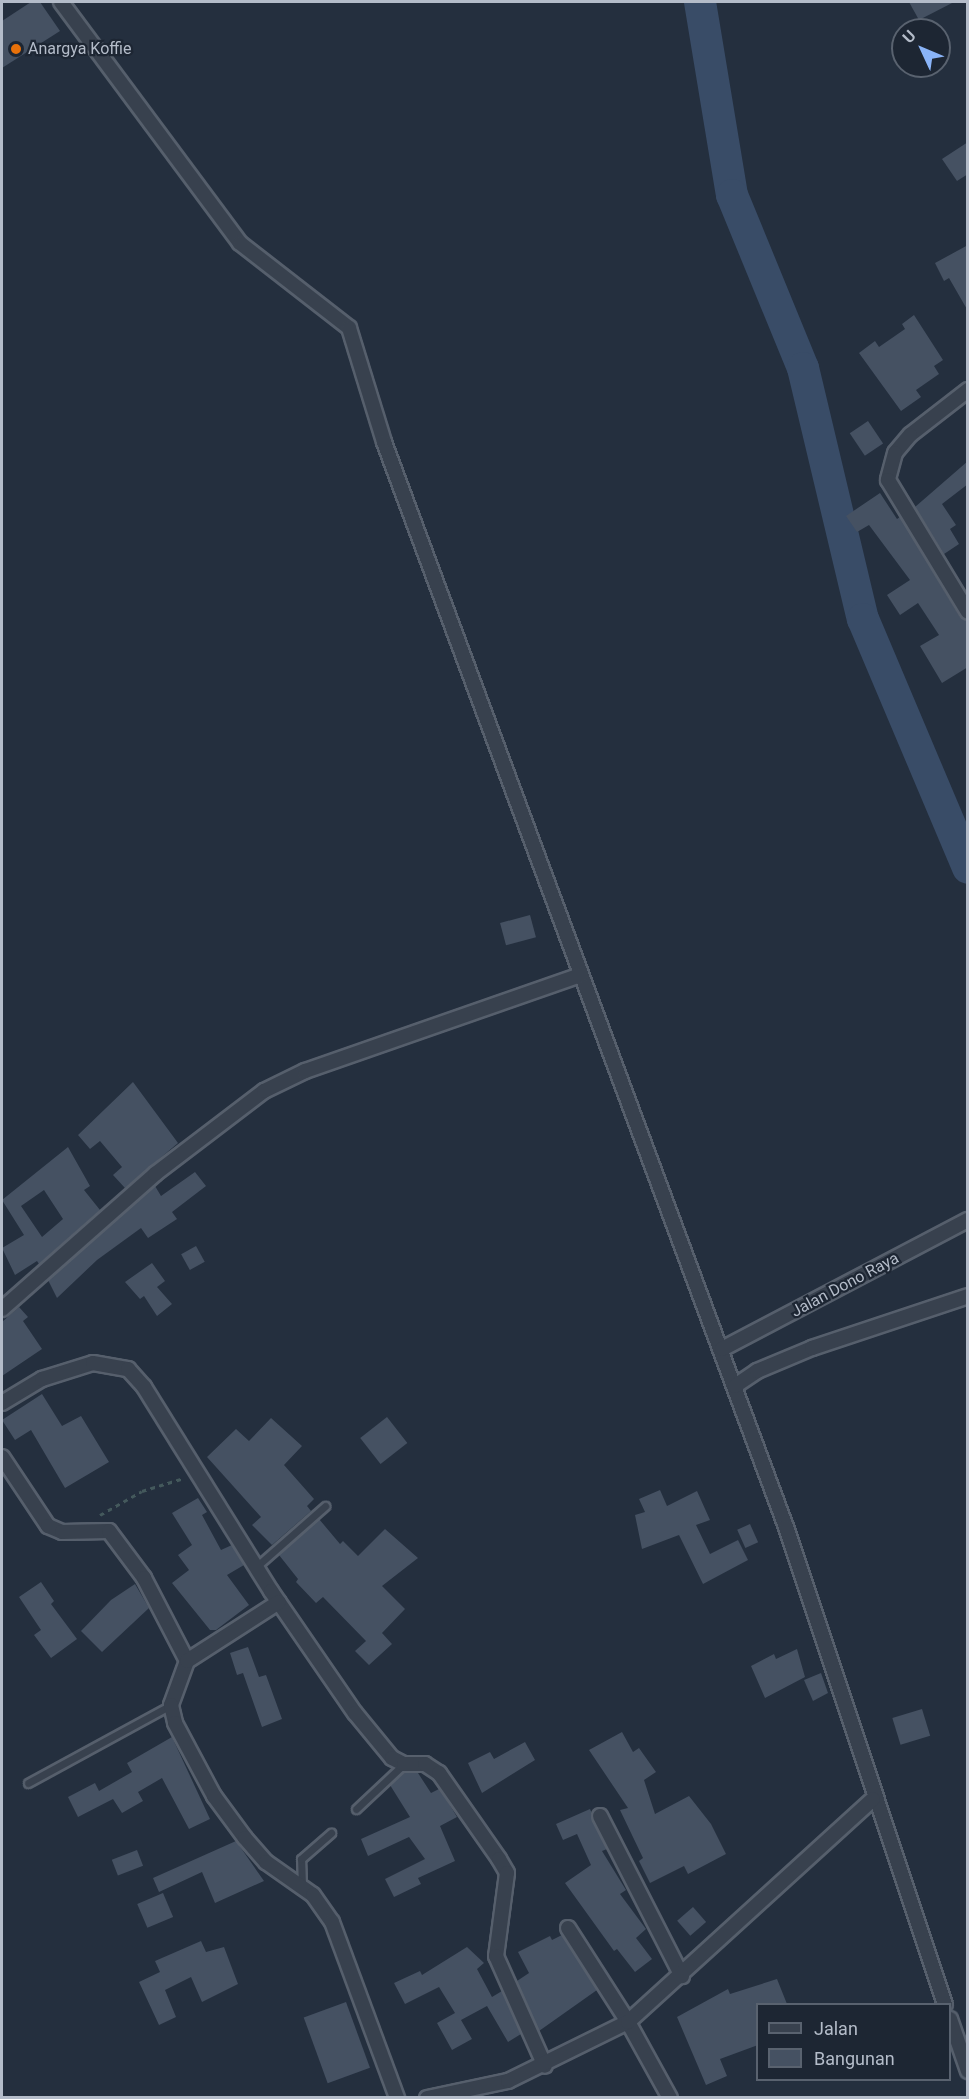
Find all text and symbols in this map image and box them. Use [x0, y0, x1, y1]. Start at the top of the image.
north arrow [891, 18, 951, 78]
text: U [899, 26, 920, 47]
place label: Anargya Koffie [28, 39, 131, 59]
marker: Anargya Koffie [9, 42, 23, 56]
street label: Jalan Dono Raya [788, 1249, 902, 1321]
legend [756, 2003, 951, 2081]
text: Jalan [814, 2018, 858, 2039]
text: Bangunan [814, 2048, 895, 2069]

